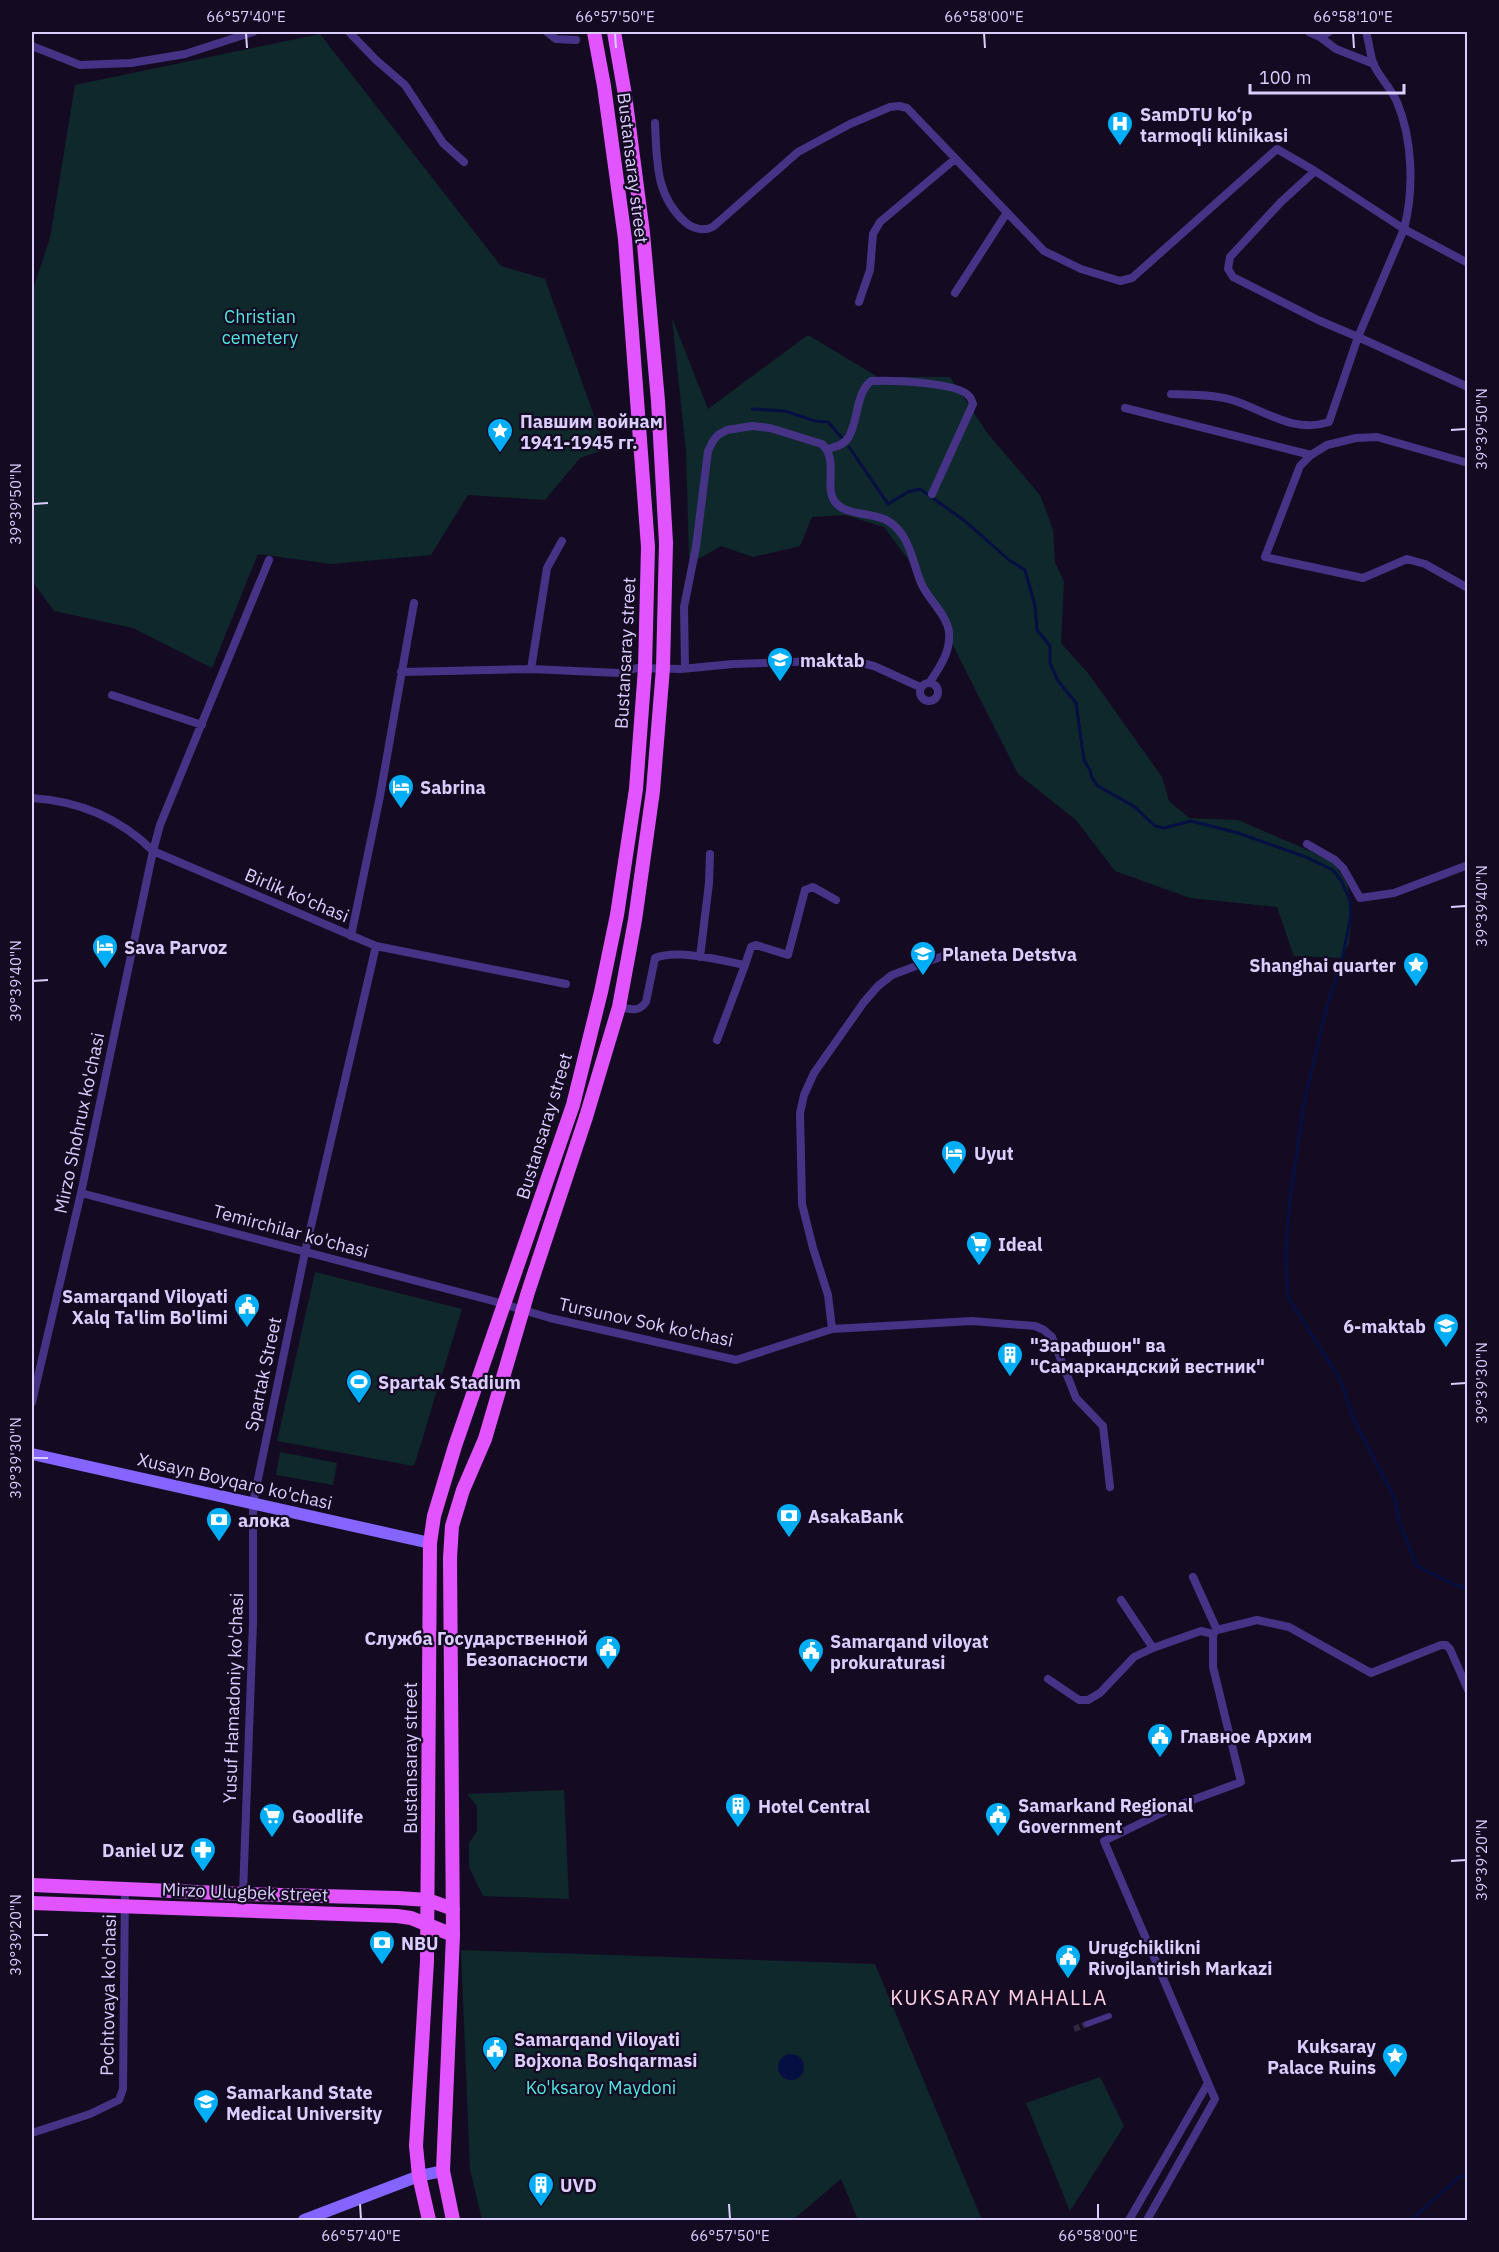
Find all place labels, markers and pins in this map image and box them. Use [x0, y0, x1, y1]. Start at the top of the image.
place label: SamDTU ko‘p tarmoqli klinikasi [1140, 103, 1288, 147]
hospital icon: SamDTU ko‘p tarmoqli klinikasi [1105, 109, 1135, 147]
place label: Павшим войнам 1941-1945 гг. [520, 410, 663, 454]
place icon: Павшим войнам 1941-1945 гг. [485, 416, 515, 454]
school or university icon: maktab [765, 645, 795, 683]
place label: maktab [800, 649, 865, 672]
hotel icon: Sabrina [386, 772, 416, 810]
place label: Sabrina [420, 776, 486, 799]
hotel icon: Sava Parvoz [90, 932, 120, 970]
place label: Sava Parvoz [124, 936, 227, 959]
school or university icon: Planeta Detstva [908, 939, 938, 977]
place label: Planeta Detstva [942, 943, 1077, 966]
place icon: Shanghai quarter [1401, 950, 1431, 988]
place label: Shanghai quarter [1249, 954, 1396, 977]
hotel icon: Uyut [939, 1138, 969, 1176]
place label: Uyut [974, 1142, 1014, 1165]
supermarket icon: Ideal [964, 1229, 994, 1267]
place label: Ideal [998, 1233, 1043, 1256]
place label: Samarqand Viloyati Xalq Ta'lim Bo'limi [62, 1285, 228, 1329]
public building icon: Samarqand Viloyati Xalq Ta'lim Bo'limi [232, 1291, 262, 1329]
school or university icon: 6-maktab [1431, 1311, 1461, 1349]
place label: 6-maktab [1343, 1315, 1426, 1338]
place label: "Зарафшон" ва "Самаркандский вестник" [1030, 1334, 1265, 1378]
building icon: "Зарафшон" ва "Самаркандский вестник" [995, 1340, 1025, 1378]
sports icon: Spartak Stadium [344, 1367, 374, 1405]
place label: Spartak Stadium [378, 1371, 521, 1394]
bank icon: AsakaBank [774, 1501, 804, 1539]
bank icon: алока [204, 1505, 234, 1543]
place label: AsakaBank [808, 1505, 904, 1528]
place label: алока [238, 1509, 290, 1532]
place label: Служба Государственной Безопасности [364, 1627, 588, 1671]
place label: Samarqand viloyat prokuraturasi [830, 1630, 989, 1674]
public building icon: Служба Государственной Безопасности [593, 1633, 623, 1671]
public building icon: Samarqand viloyat prokuraturasi [796, 1636, 826, 1674]
public building icon: Главное Архим [1145, 1721, 1175, 1759]
place label: Главное Архим [1180, 1725, 1312, 1748]
building icon: Hotel Central [723, 1791, 753, 1829]
place label: Samarkand Regional Government [1018, 1794, 1194, 1838]
place label: Hotel Central [758, 1795, 870, 1818]
public building icon: Samarkand Regional Government [983, 1800, 1013, 1838]
supermarket icon: Goodlife [257, 1801, 287, 1839]
place label: Goodlife [292, 1805, 363, 1828]
pharmacy icon: Daniel UZ [188, 1835, 218, 1873]
place label: Daniel UZ [102, 1839, 184, 1862]
bank icon: NBU [367, 1928, 397, 1966]
place label: NBU [401, 1932, 439, 1955]
place label: Urugchiklikni Rivojlantirish Markazi [1088, 1936, 1272, 1980]
public building icon: Urugchiklikni Rivojlantirish Markazi [1053, 1942, 1083, 1980]
place label: Samarqand Viloyati Bojxona Boshqarmasi [514, 2028, 697, 2072]
public building icon: Samarqand Viloyati Bojxona Boshqarmasi [480, 2034, 510, 2072]
place label: Kuksaray Palace Ruins [1267, 2035, 1376, 2079]
place icon: Kuksaray Palace Ruins [1380, 2041, 1410, 2079]
place label: Samarkand State Medical University [226, 2081, 383, 2125]
school or university icon: Samarkand State Medical University [191, 2087, 221, 2125]
building icon: UVD [526, 2170, 556, 2208]
place label: UVD [560, 2174, 597, 2197]

